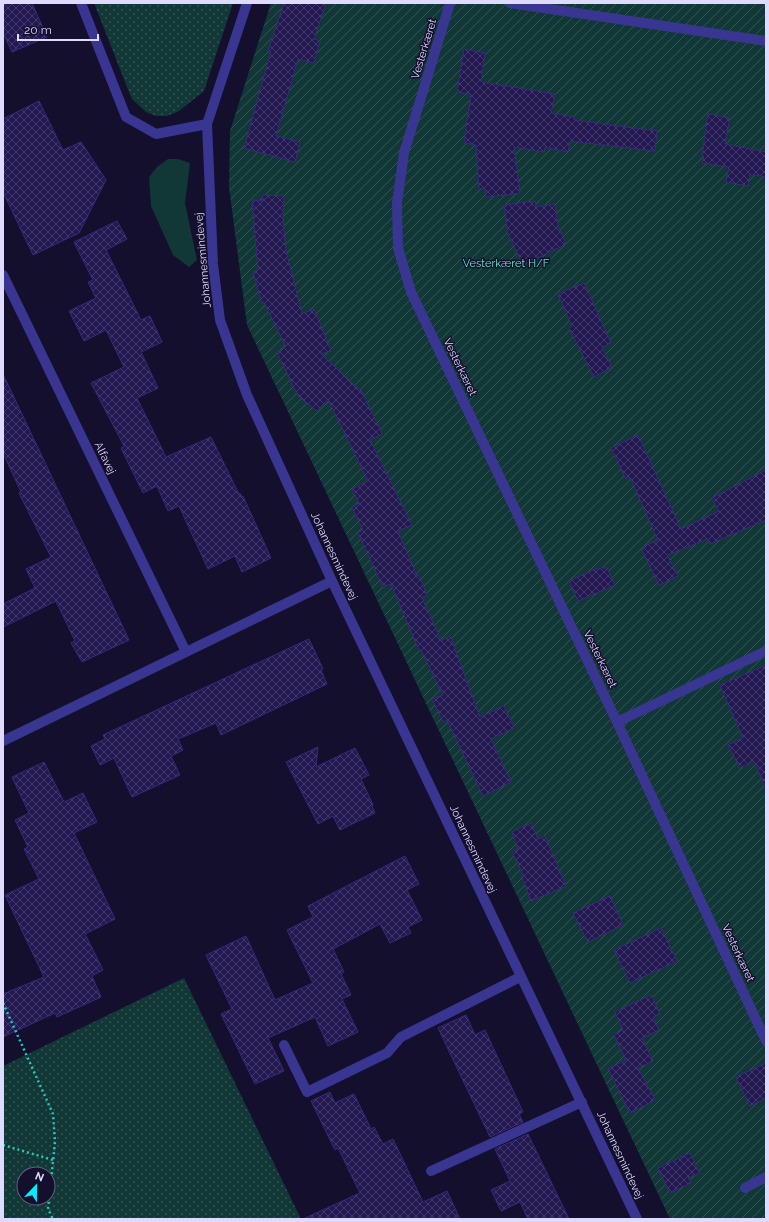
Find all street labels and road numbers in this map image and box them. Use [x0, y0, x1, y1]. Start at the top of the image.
street label: Vesterkæret [409, 17, 439, 81]
street label: Johannesmindevej [192, 212, 214, 308]
street label: Vesterkæret [441, 336, 480, 398]
street label: Alfavej [92, 440, 118, 476]
street label: Johannesmindevej [308, 510, 360, 602]
street label: Vesterkæret [581, 628, 620, 690]
street label: Johannesmindevej [447, 803, 499, 895]
street label: Vesterkæret [719, 922, 757, 984]
street label: Johannesmindevej [594, 1109, 646, 1201]

